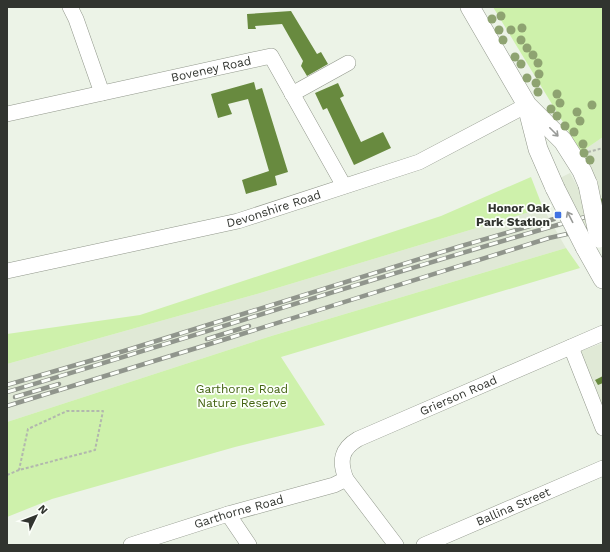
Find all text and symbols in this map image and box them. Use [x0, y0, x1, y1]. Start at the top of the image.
street label: Boveney Road [170, 54, 252, 85]
one-way arrow [550, 127, 559, 137]
street label: Devonshire Road [225, 187, 323, 230]
place label: Honor Oak Park Station [476, 201, 551, 229]
marker: Honor Oak Park Station [553, 210, 563, 220]
one-way arrow [566, 212, 573, 224]
street label: Grierson Road [418, 373, 499, 418]
park label: Garthorne Road Nature Reserve [196, 382, 288, 410]
street label: Ballina Street [474, 485, 552, 529]
street label: Garthorne Road [192, 492, 285, 531]
north arrow [16, 496, 56, 536]
text: N [35, 502, 50, 517]

